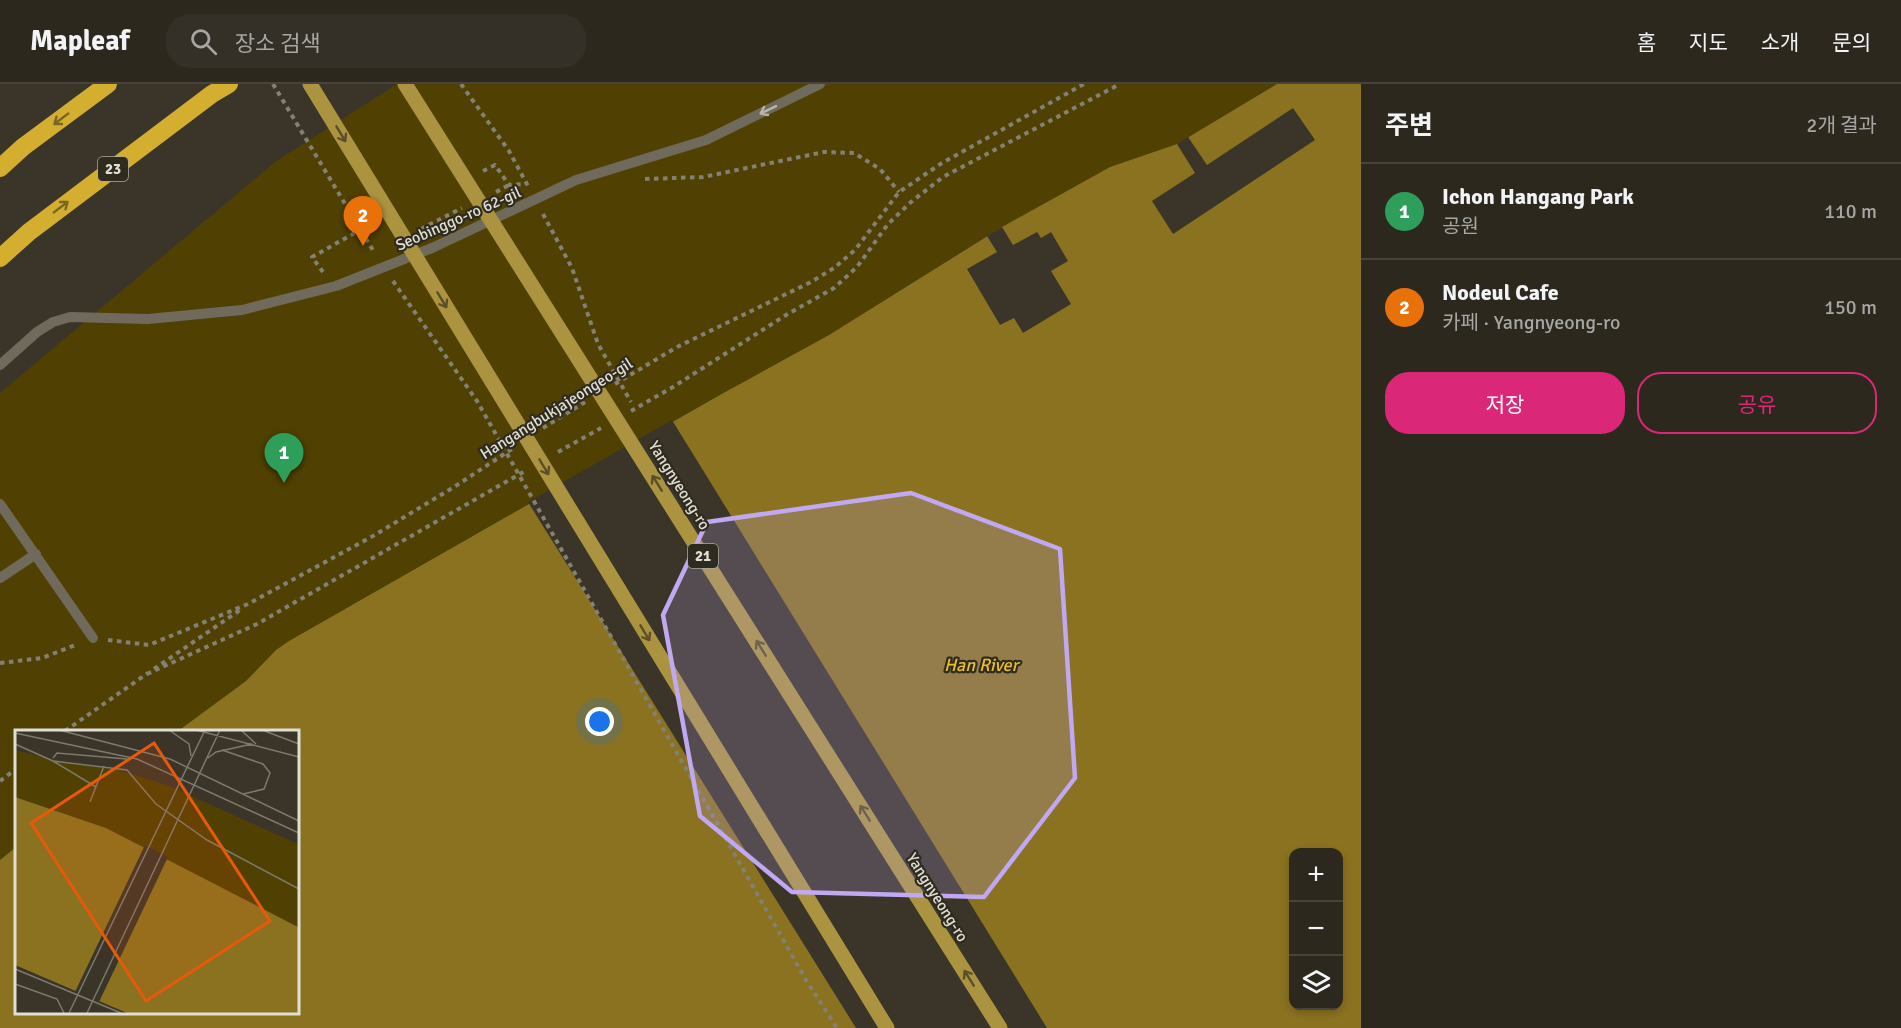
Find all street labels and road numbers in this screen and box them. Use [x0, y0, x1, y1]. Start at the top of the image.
road number: 23 [98, 157, 128, 181]
street label: Seobinggo-ro 62-gil [393, 182, 525, 256]
street label: Hangangbukjajeongeo-gil [476, 353, 637, 464]
street label: Yangnyeong-ro [644, 437, 714, 534]
road number: 21 [688, 544, 718, 568]
street label: Yangnyeong-ro [902, 849, 972, 946]

